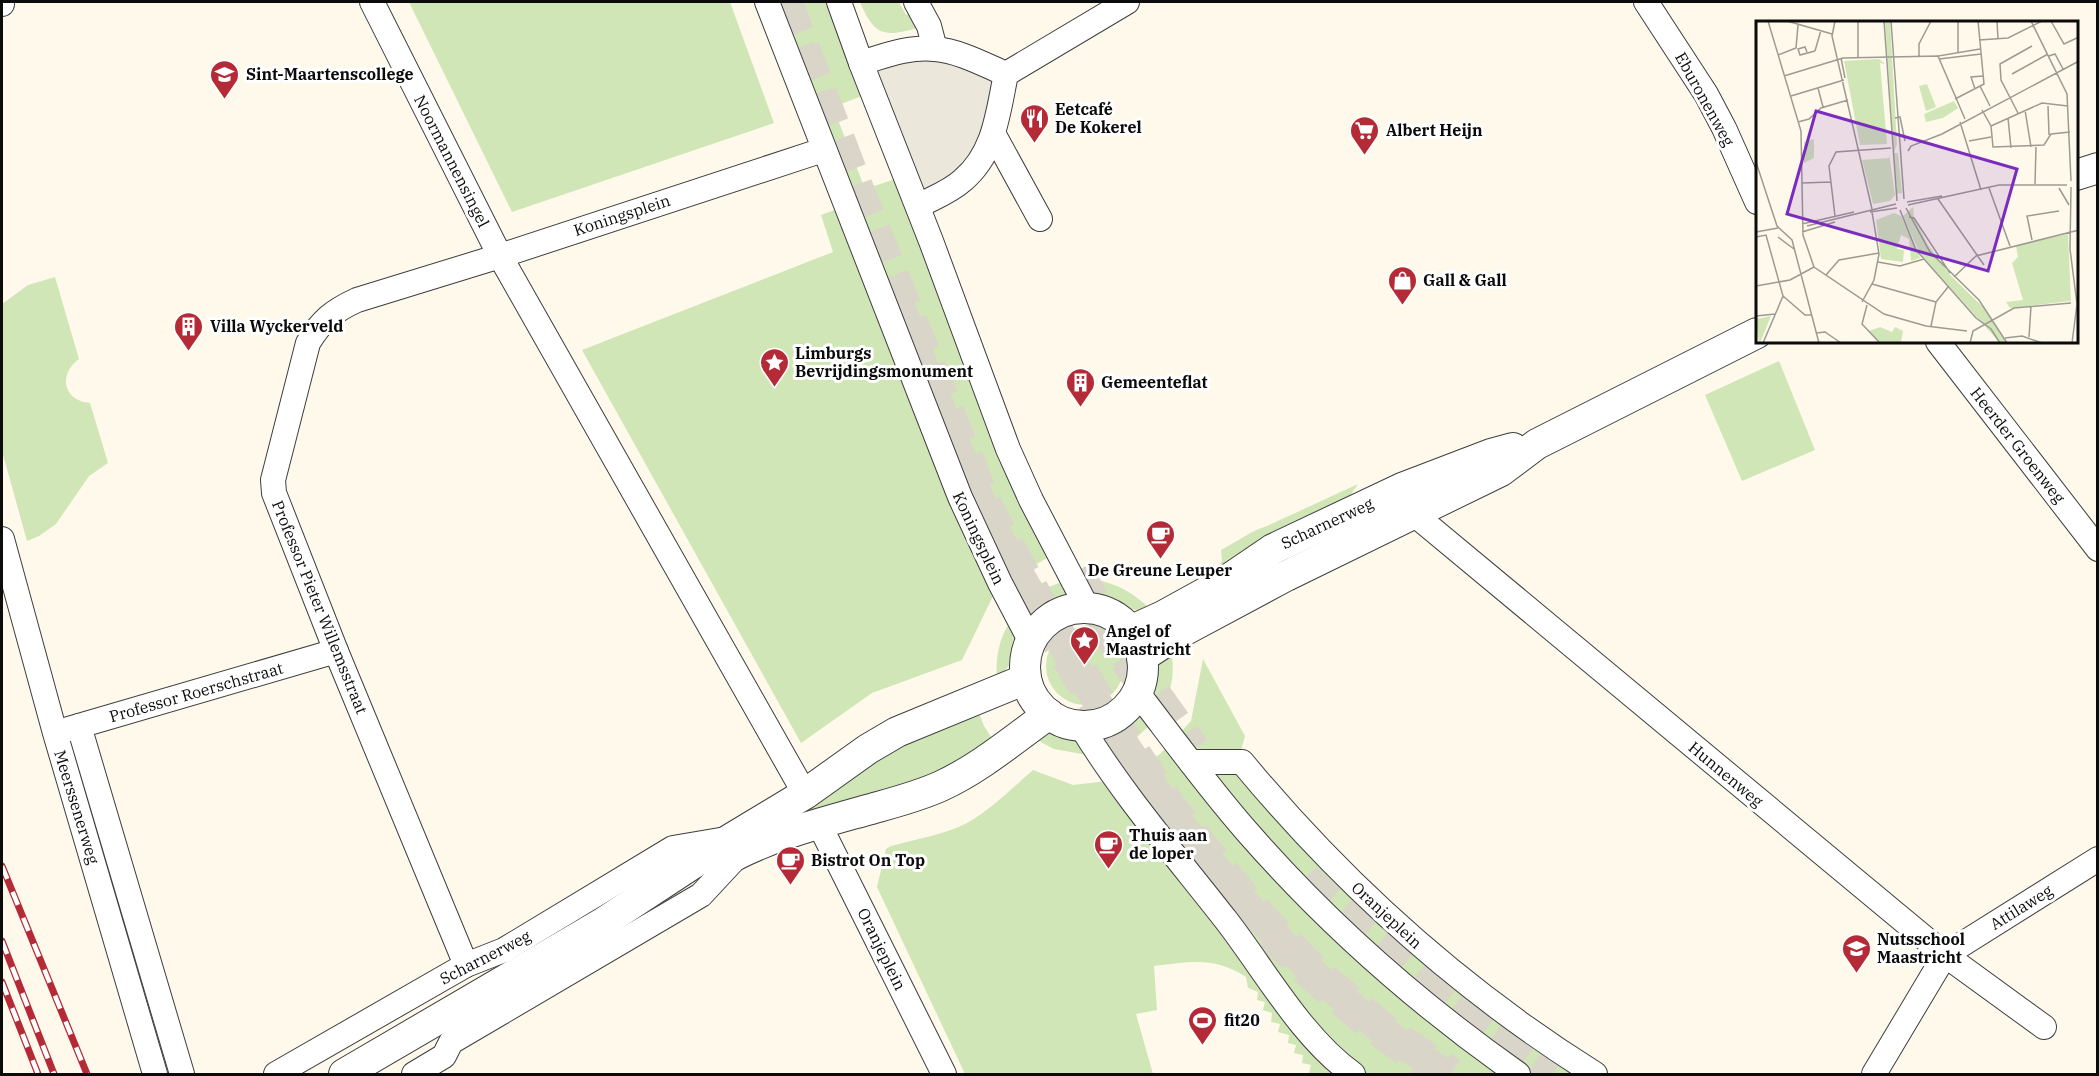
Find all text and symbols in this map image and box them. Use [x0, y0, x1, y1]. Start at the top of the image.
inset map [1756, 21, 2078, 344]
street label: Eburonenweg [1671, 49, 1739, 150]
school or university icon: Sint-Maartenscollege [209, 58, 241, 100]
place label: Sint-Maartenscollege [246, 64, 414, 84]
street label: Noormannensingel [410, 91, 494, 231]
place label: Eetcafé De Kokerel [1055, 99, 1142, 137]
restaurant icon: Eetcafé De Kokerel [1018, 102, 1050, 144]
supermarket icon: Albert Heijn [1349, 114, 1381, 156]
place label: Albert Heijn [1386, 120, 1483, 140]
street label: Koningsplein [571, 190, 673, 240]
shop icon: Gall & Gall [1386, 264, 1418, 306]
place label: Gall & Gall [1423, 270, 1507, 290]
building icon: Villa Wyckerveld [173, 310, 205, 352]
place label: Villa Wyckerveld [210, 316, 343, 336]
place label: Limburgs Bevrijdingsmonument [795, 343, 973, 381]
place icon: Limburgs Bevrijdingsmonument [758, 346, 790, 388]
building icon: Gemeenteflat [1064, 366, 1096, 408]
place label: Gemeenteflat [1101, 372, 1208, 392]
street label: Heerder Groenweg [1966, 383, 2070, 507]
street label: Koningsplein [949, 488, 1009, 588]
street label: Scharnerweg [1278, 493, 1377, 553]
street label: Professor Pieter Willemsstraat [268, 497, 372, 717]
cafe icon: De Greune Leuper [1144, 518, 1176, 560]
place label: De Greune Leuper [1088, 560, 1232, 580]
place label: Angel of Maastricht [1106, 621, 1191, 659]
place icon: Angel of Maastricht [1069, 624, 1101, 666]
street label: Professor Roerschstraat [107, 657, 286, 726]
street label: Hunnenweg [1685, 737, 1768, 811]
street label: Meerssenerweg [50, 748, 104, 867]
place label: Thuis aan de loper [1129, 825, 1208, 863]
cafe icon: Thuis aan de loper [1092, 828, 1124, 870]
cafe icon: Bistrot On Top [774, 844, 806, 886]
place label: Bistrot On Top [811, 850, 925, 870]
street label: Oranjeplein [1347, 877, 1427, 953]
street label: Attilaweg [1986, 880, 2056, 934]
street label: Oranjeplein [853, 904, 911, 994]
street label: Scharnerweg [436, 925, 534, 988]
place label: Nutsschool Maastricht [1877, 929, 1965, 967]
school or university icon: Nutsschool Maastricht [1840, 932, 1872, 974]
sports icon: fit20 [1187, 1004, 1219, 1046]
place label: fit20 [1224, 1010, 1260, 1030]

